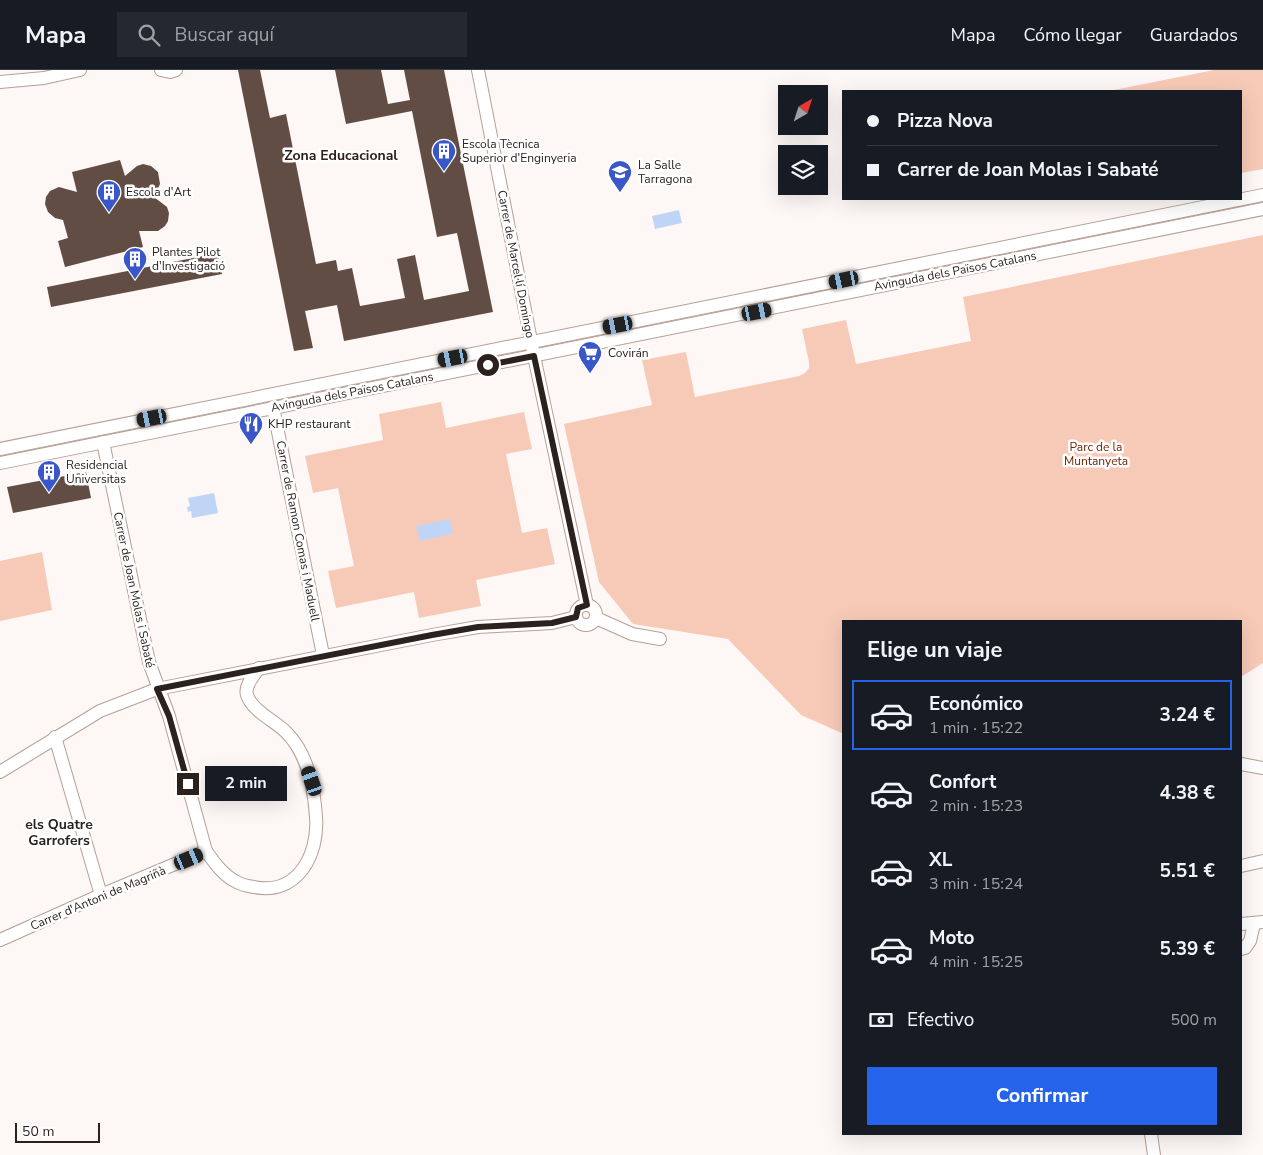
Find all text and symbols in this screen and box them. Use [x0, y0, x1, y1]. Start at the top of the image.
search box [117, 12, 467, 57]
text: Mapa [25, 19, 87, 51]
icon: search [135, 21, 163, 49]
text: Buscar aquí [175, 22, 274, 48]
text: Mapa [951, 23, 996, 47]
text: Cómo llegar [1024, 23, 1122, 47]
text: Guardados [1150, 23, 1238, 47]
north arrow [778, 85, 828, 135]
map controls [778, 85, 828, 195]
text: Pizza Nova [897, 108, 993, 134]
place label: Escola Tècnica Superior d'Enginyeria [462, 136, 577, 166]
building icon: Escola Tècnica Superior d'Enginyeria [431, 138, 457, 172]
button: layers [778, 145, 828, 195]
district label: Zona Educacional [284, 146, 398, 165]
place label: La Salle Tarragona [638, 157, 692, 187]
text: Carrer de Joan Molas i Sabaté [897, 157, 1159, 183]
school or university icon: La Salle Tarragona [607, 159, 633, 193]
building icon: Escola d'Art [96, 179, 122, 213]
place label: Escola d'Art [126, 184, 192, 200]
street label: Carrer de Marcel·lí Domingo [494, 189, 538, 340]
place label: Plantes Pilot d'Investigació [152, 244, 225, 274]
building icon: Plantes Pilot d'Investigació [122, 246, 148, 280]
street label: Avinguda dels Països Catalans [872, 247, 1038, 295]
car [827, 270, 860, 290]
car [740, 302, 773, 322]
car [601, 315, 634, 335]
supermarket icon: Covirán [577, 340, 603, 374]
place label: Covirán [608, 345, 649, 361]
car [436, 348, 469, 368]
route start [477, 354, 499, 376]
street label: Avinguda dels Països Catalans [269, 368, 435, 416]
car [135, 408, 168, 428]
restaurant icon: KHP restaurant [238, 411, 264, 445]
place label: KHP restaurant [268, 416, 351, 432]
street label: Carrer de Ramon Comas i Maduell [273, 439, 323, 623]
park label: Parc de la Muntanyeta [1064, 439, 1128, 469]
place label: Residencial Universitas [66, 457, 128, 487]
building icon: Residencial Universitas [36, 459, 62, 493]
street label: Carrer de Joan Molas i Sabaté [110, 511, 158, 669]
text: Elige un viaje [867, 635, 1002, 665]
text: Económico [929, 691, 1023, 717]
icon: car [869, 693, 914, 738]
text: 3.24 € [1160, 702, 1215, 728]
text: 1 min · 15:22 [929, 717, 1023, 739]
car [300, 764, 323, 798]
callout: 2 min [206, 766, 288, 802]
text: Confort [929, 769, 996, 795]
icon: car [869, 771, 914, 816]
text: 2 min [225, 772, 267, 794]
route end [177, 773, 199, 795]
text: 4.38 € [1160, 780, 1215, 806]
text: 2 min · 15:23 [929, 795, 1023, 817]
district label: els Quatre Garrofers [25, 815, 93, 850]
car [172, 846, 205, 872]
text: XL [929, 847, 952, 873]
icon: car [869, 849, 914, 894]
text: 5.51 € [1160, 858, 1215, 884]
street label: Carrer d'Antoni de Magriñà [28, 862, 168, 934]
text: 3 min · 15:24 [929, 873, 1023, 895]
text: Moto [929, 925, 975, 951]
icon: car [869, 927, 914, 972]
text: 5.39 € [1160, 936, 1215, 962]
text: 4 min · 15:25 [929, 951, 1023, 973]
icon: cash [867, 1006, 895, 1034]
text: Efectivo [907, 1007, 974, 1033]
text: 500 m [1170, 1009, 1217, 1031]
button: Confirmar [867, 1067, 1217, 1125]
scale bar [15, 1120, 100, 1143]
text: 50 m [22, 1122, 54, 1141]

